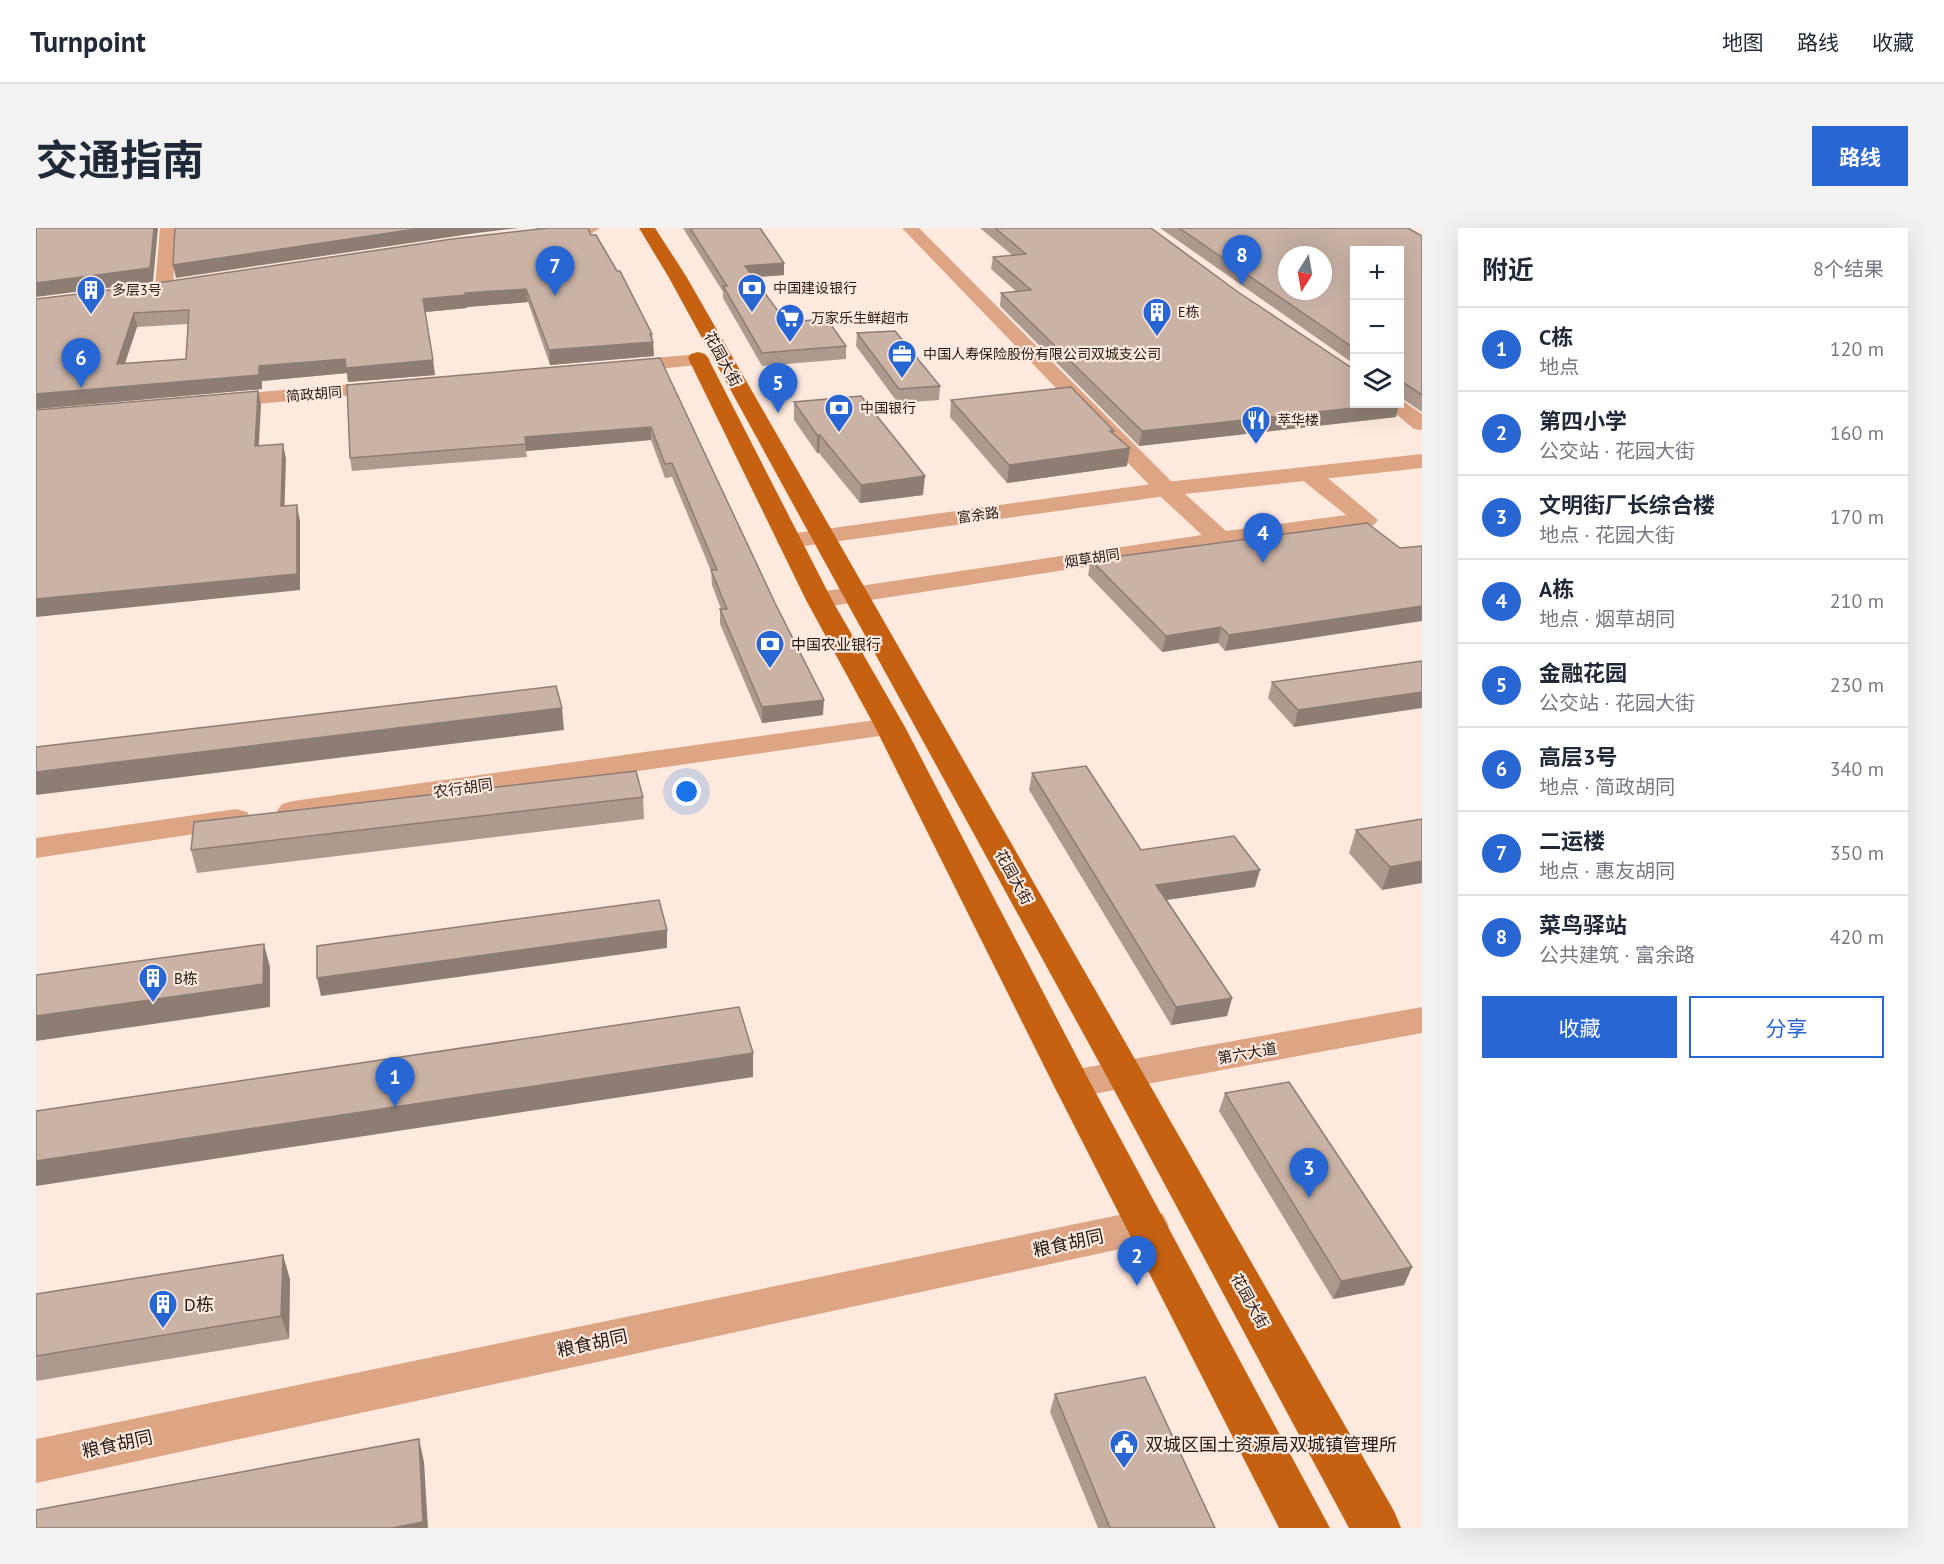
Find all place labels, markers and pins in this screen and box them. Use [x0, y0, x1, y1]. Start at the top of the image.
pin: 8 [1222, 236, 1262, 285]
pin: 7 [536, 247, 574, 296]
bank icon: 中国建设银行 [736, 272, 768, 314]
building icon: 多层3号 [75, 274, 107, 316]
place label: 中国建设银行 [773, 279, 857, 297]
place label: 多层3号 [112, 281, 162, 299]
building icon: E栋 [1141, 296, 1173, 338]
supermarket icon: 万家乐生鲜超市 [774, 302, 806, 344]
place label: E栋 [1178, 303, 1200, 321]
place label: 万家乐生鲜超市 [811, 309, 909, 327]
pin: 6 [62, 338, 100, 388]
office icon: 中国人寿保险股份有限公司双城支公司 [886, 338, 918, 380]
place label: 中国人寿保险股份有限公司双城支公司 [923, 345, 1161, 363]
pin: 5 [758, 364, 798, 413]
bank icon: 中国银行 [823, 392, 855, 434]
place label: 中国银行 [860, 399, 916, 417]
restaurant icon: 萃华楼 [1240, 404, 1272, 446]
place label: 萃华楼 [1277, 411, 1319, 429]
pin: 4 [1244, 514, 1282, 563]
bank icon: 中国农业银行 [754, 628, 786, 670]
place label: 中国农业银行 [791, 635, 881, 654]
building icon: B栋 [137, 962, 169, 1004]
place label: B栋 [174, 969, 198, 988]
pin: 1 [376, 1058, 414, 1107]
pin: 3 [1290, 1148, 1328, 1198]
pin: 2 [1118, 1236, 1156, 1286]
building icon: D栋 [147, 1288, 179, 1330]
place label: D栋 [184, 1293, 214, 1316]
public building icon: 双城区国土资源局双城镇管理所 [1108, 1428, 1140, 1470]
place label: 双城区国土资源局双城镇管理所 [1145, 1433, 1397, 1456]

